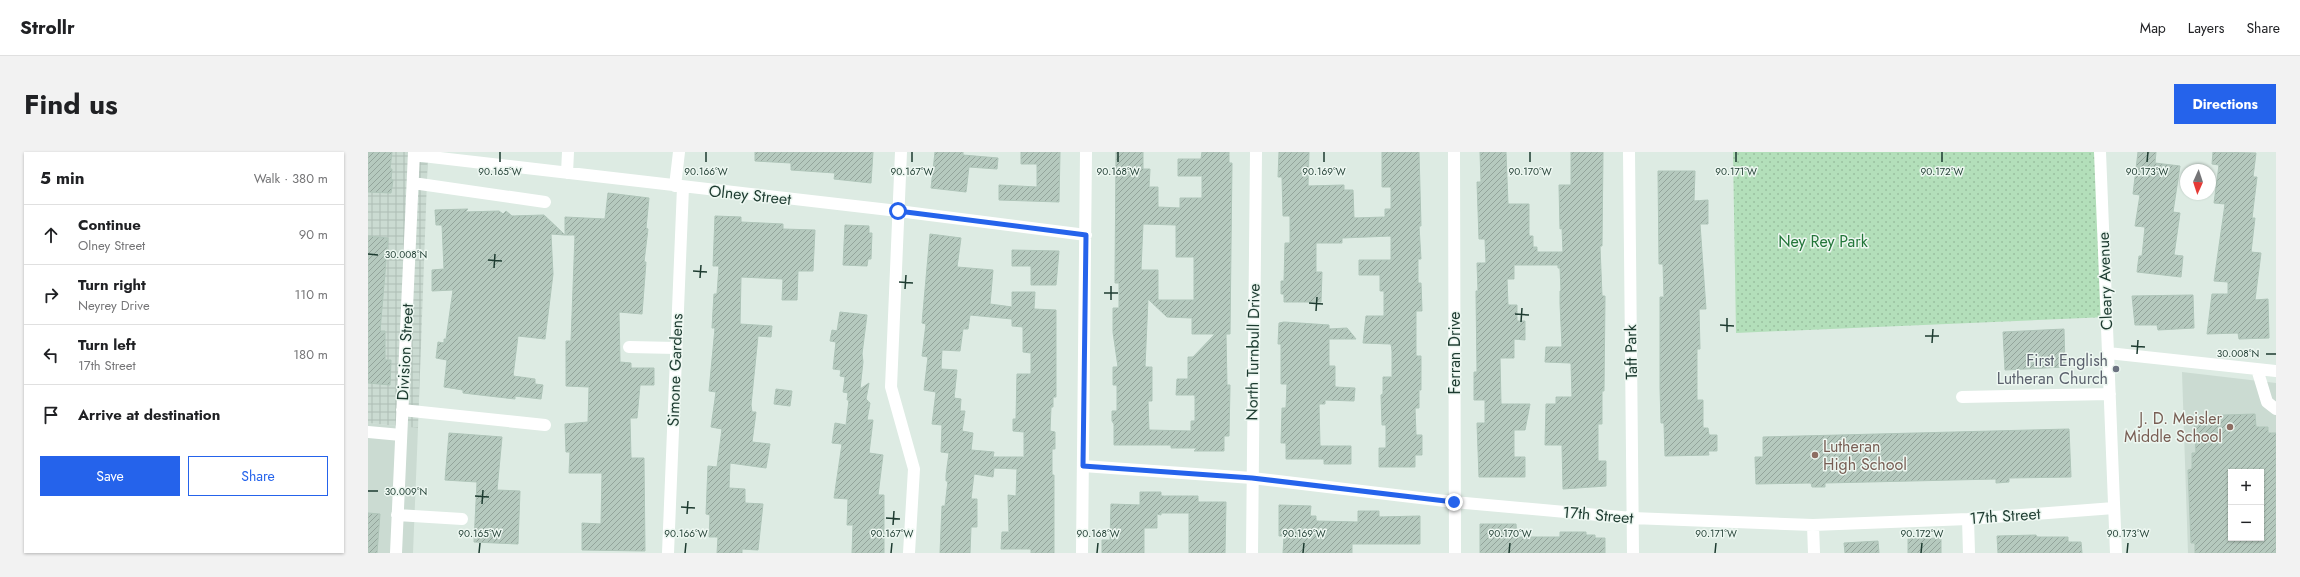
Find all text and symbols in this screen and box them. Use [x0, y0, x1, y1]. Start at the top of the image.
text: Strollr [20, 14, 75, 41]
text: Map [2140, 18, 2166, 38]
text: Layers [2188, 18, 2224, 38]
text: Share [2246, 18, 2280, 38]
text: Find us [24, 84, 118, 125]
button: Directions [2174, 84, 2276, 124]
text: 90.165°W [478, 164, 522, 179]
text: 90.166°W [684, 164, 728, 179]
text: 90.167°W [891, 164, 934, 179]
text: 90.168°W [1096, 164, 1140, 179]
text: 90.169°W [1302, 164, 1346, 179]
text: 90.170°W [1508, 164, 1552, 179]
text: 90.171°W [1715, 164, 1757, 179]
text: 90.172°W [1921, 164, 1964, 179]
text: 90.173°W [2126, 164, 2168, 179]
north arrow [2180, 164, 2216, 200]
text: 5 min [40, 166, 84, 190]
text: Walk · 380 m [254, 169, 328, 188]
street label: Olney Street [708, 179, 792, 211]
route start [889, 202, 907, 220]
text: Continue [78, 214, 141, 236]
icon: ahead [40, 224, 62, 246]
text: 90 m [299, 225, 328, 244]
park label: Ney Rey Park [1778, 230, 1869, 253]
street label: Cleary Avenue [2092, 232, 2118, 330]
text: Olney Street [78, 236, 145, 255]
text: 30.008°N [385, 247, 427, 262]
text: Turn right [78, 274, 146, 296]
street label: North Turnbull Drive [1240, 283, 1266, 421]
icon: right [40, 284, 62, 306]
text: 110 m [294, 285, 328, 304]
text: Neyrey Drive [78, 296, 150, 315]
street label: Division Street [391, 303, 419, 401]
street label: Ferran Drive [1443, 311, 1466, 395]
street label: Simone Gardens [662, 313, 688, 427]
street label: Taft Park [1619, 323, 1643, 380]
text: Turn left [78, 334, 136, 356]
icon: left [40, 344, 62, 366]
text: 180 m [293, 345, 328, 364]
text: 30.008°N [2217, 346, 2259, 361]
place label: First English Lutheran Church [1997, 349, 2108, 390]
text: 17th Street [78, 356, 136, 375]
marker: First English Lutheran Church [2111, 364, 2121, 374]
icon: arrive [40, 404, 62, 426]
text: Arrive at destination [78, 404, 220, 426]
place label: J. D. Meisler Middle School [2124, 407, 2223, 448]
marker: J. D. Meisler Middle School [2225, 422, 2235, 432]
place label: Lutheran High School [1823, 435, 1907, 476]
marker: Lutheran High School [1810, 450, 1820, 460]
button: Save [40, 456, 180, 496]
button: Share [188, 456, 328, 496]
map controls [2228, 469, 2264, 541]
button: + [2228, 469, 2264, 505]
text: 30.009°N [385, 484, 427, 499]
route end [1445, 493, 1463, 511]
street label: 17th Street [1562, 500, 1634, 530]
street label: 17th Street [1969, 502, 2041, 530]
button: − [2228, 505, 2264, 541]
text: 90.165°W [458, 526, 502, 541]
text: 90.166°W [664, 526, 708, 541]
text: 90.167°W [871, 526, 914, 541]
text: 90.168°W [1076, 526, 1120, 541]
text: 90.169°W [1282, 526, 1326, 541]
text: 90.170°W [1488, 526, 1532, 541]
text: 90.171°W [1695, 526, 1737, 541]
text: 90.172°W [1901, 526, 1944, 541]
text: 90.173°W [2107, 526, 2149, 541]

